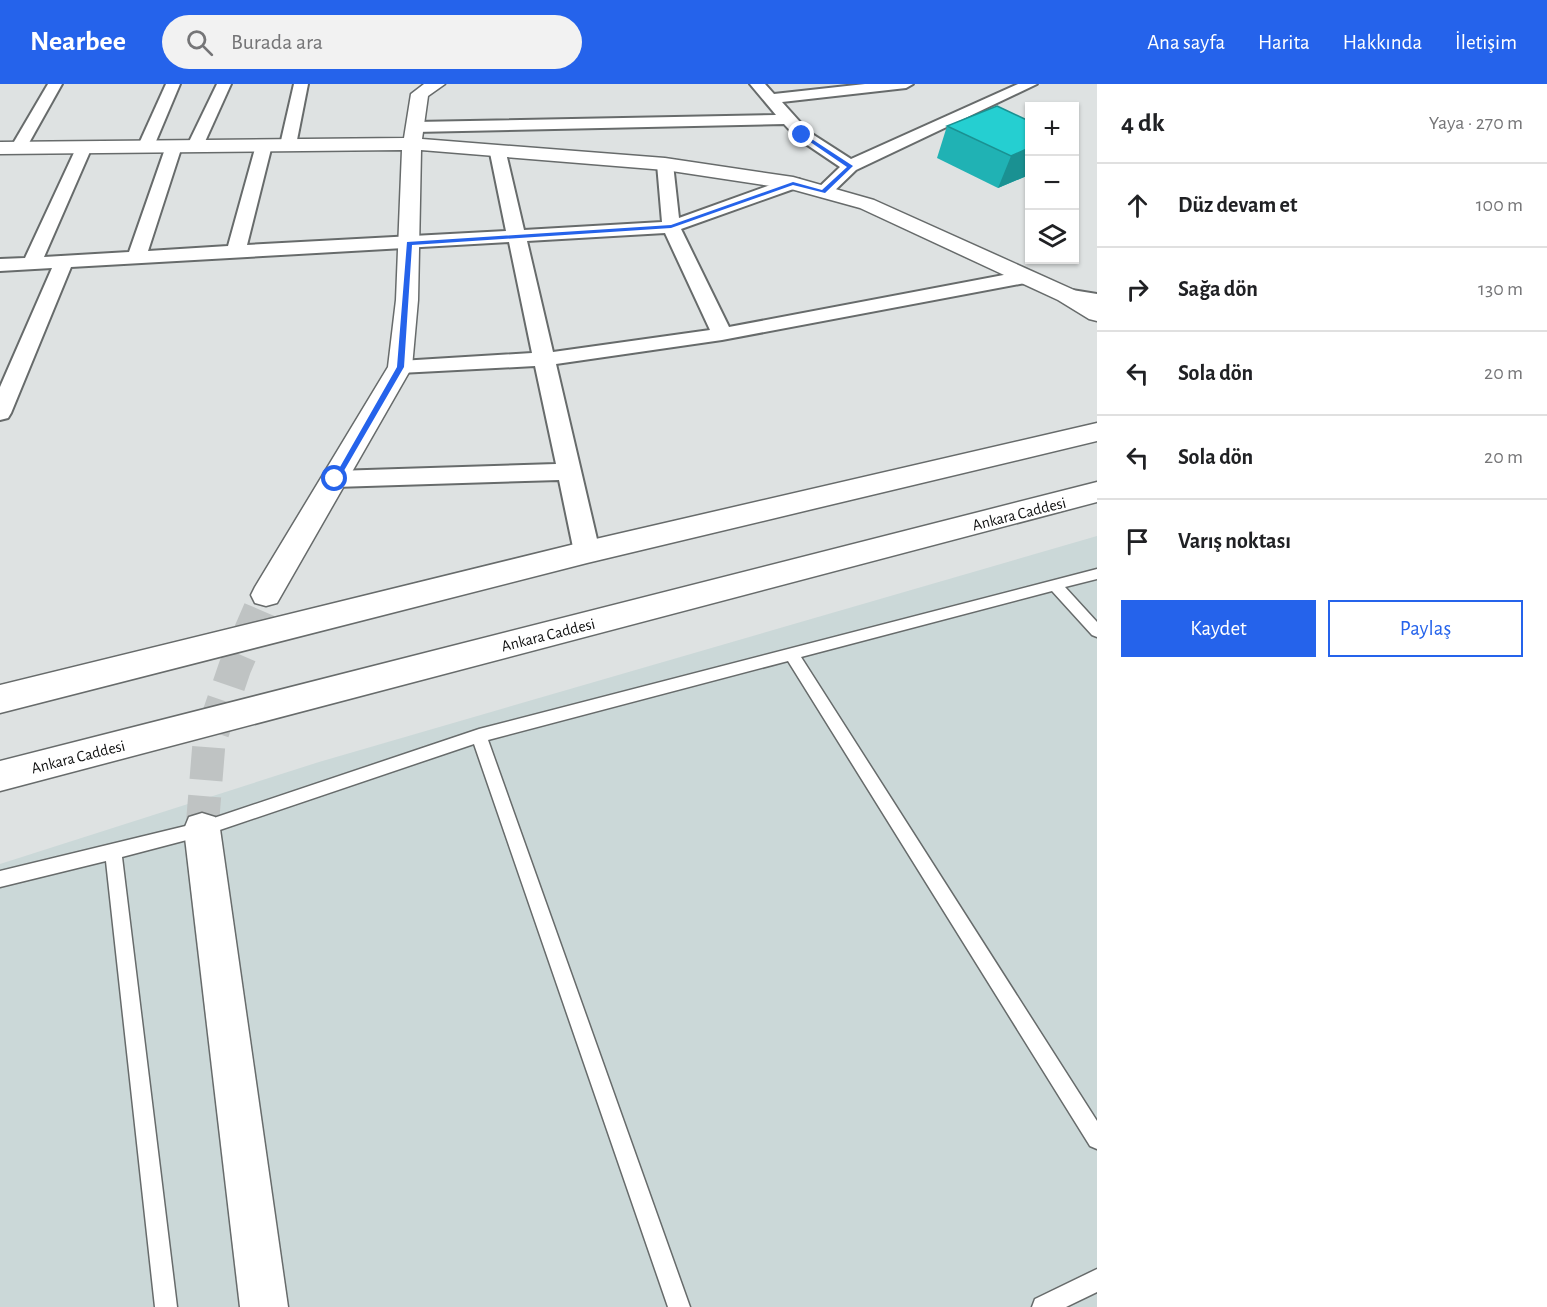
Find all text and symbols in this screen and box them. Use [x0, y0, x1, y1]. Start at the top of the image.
search box [162, 15, 582, 69]
icon: search [183, 26, 216, 59]
text: Nearbee [30, 28, 126, 56]
text: Burada ara [231, 31, 323, 53]
text: Ana sayfa [1147, 32, 1225, 53]
text: Harita [1258, 32, 1310, 53]
text: Hakkında [1343, 32, 1422, 53]
text: İletişim [1455, 32, 1517, 53]
map controls [1025, 102, 1079, 264]
button: + [1025, 102, 1079, 156]
text: 4 dk [1121, 110, 1165, 136]
text: Yaya · 270 m [1429, 113, 1523, 133]
route end [788, 121, 814, 147]
button: − [1025, 156, 1079, 210]
icon: ahead [1121, 189, 1154, 222]
text: Düz devam et [1178, 194, 1297, 216]
text: 100 m [1476, 195, 1523, 215]
button: layers [1025, 210, 1079, 264]
icon: right [1121, 273, 1154, 306]
text: Sağa dön [1178, 278, 1258, 300]
text: 130 m [1478, 279, 1523, 299]
icon: left [1121, 357, 1154, 390]
text: Sola dön [1178, 362, 1253, 384]
text: 20 m [1484, 363, 1523, 383]
icon: left [1121, 441, 1154, 474]
text: Sola dön [1178, 446, 1253, 468]
text: 20 m [1484, 447, 1523, 467]
route start [321, 465, 347, 491]
street label: Ankara Caddesi [971, 495, 1068, 533]
icon: arrive [1121, 525, 1154, 558]
text: Varış noktası [1178, 530, 1291, 552]
button: Kaydet [1121, 600, 1316, 657]
button: Paylaş [1328, 600, 1523, 657]
street label: Ankara Caddesi [500, 616, 597, 654]
street label: Ankara Caddesi [30, 738, 127, 776]

